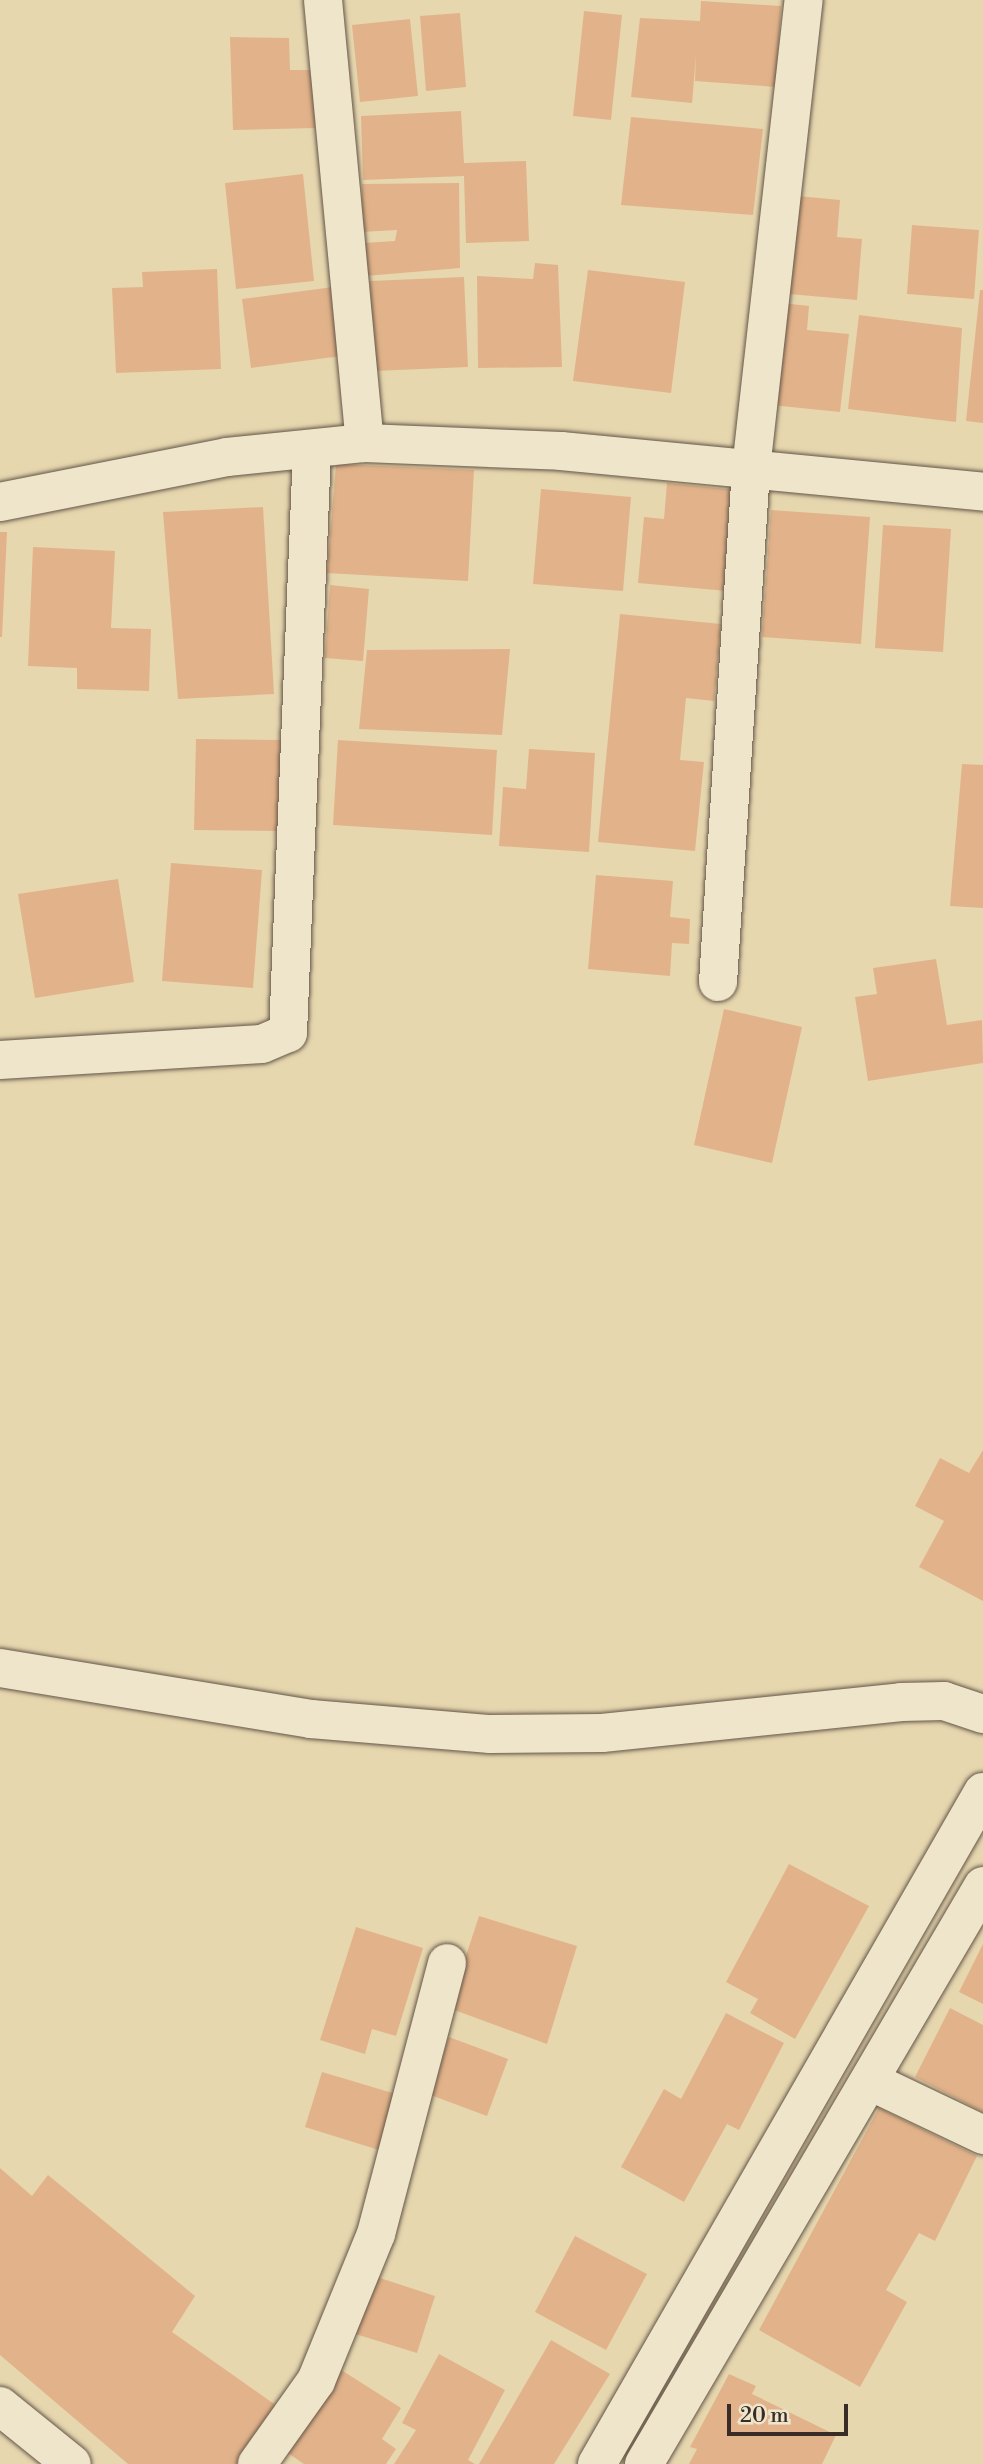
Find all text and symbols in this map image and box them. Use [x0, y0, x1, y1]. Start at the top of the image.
scale bar [731, 2390, 852, 2434]
text: 20 m [740, 2403, 789, 2429]

